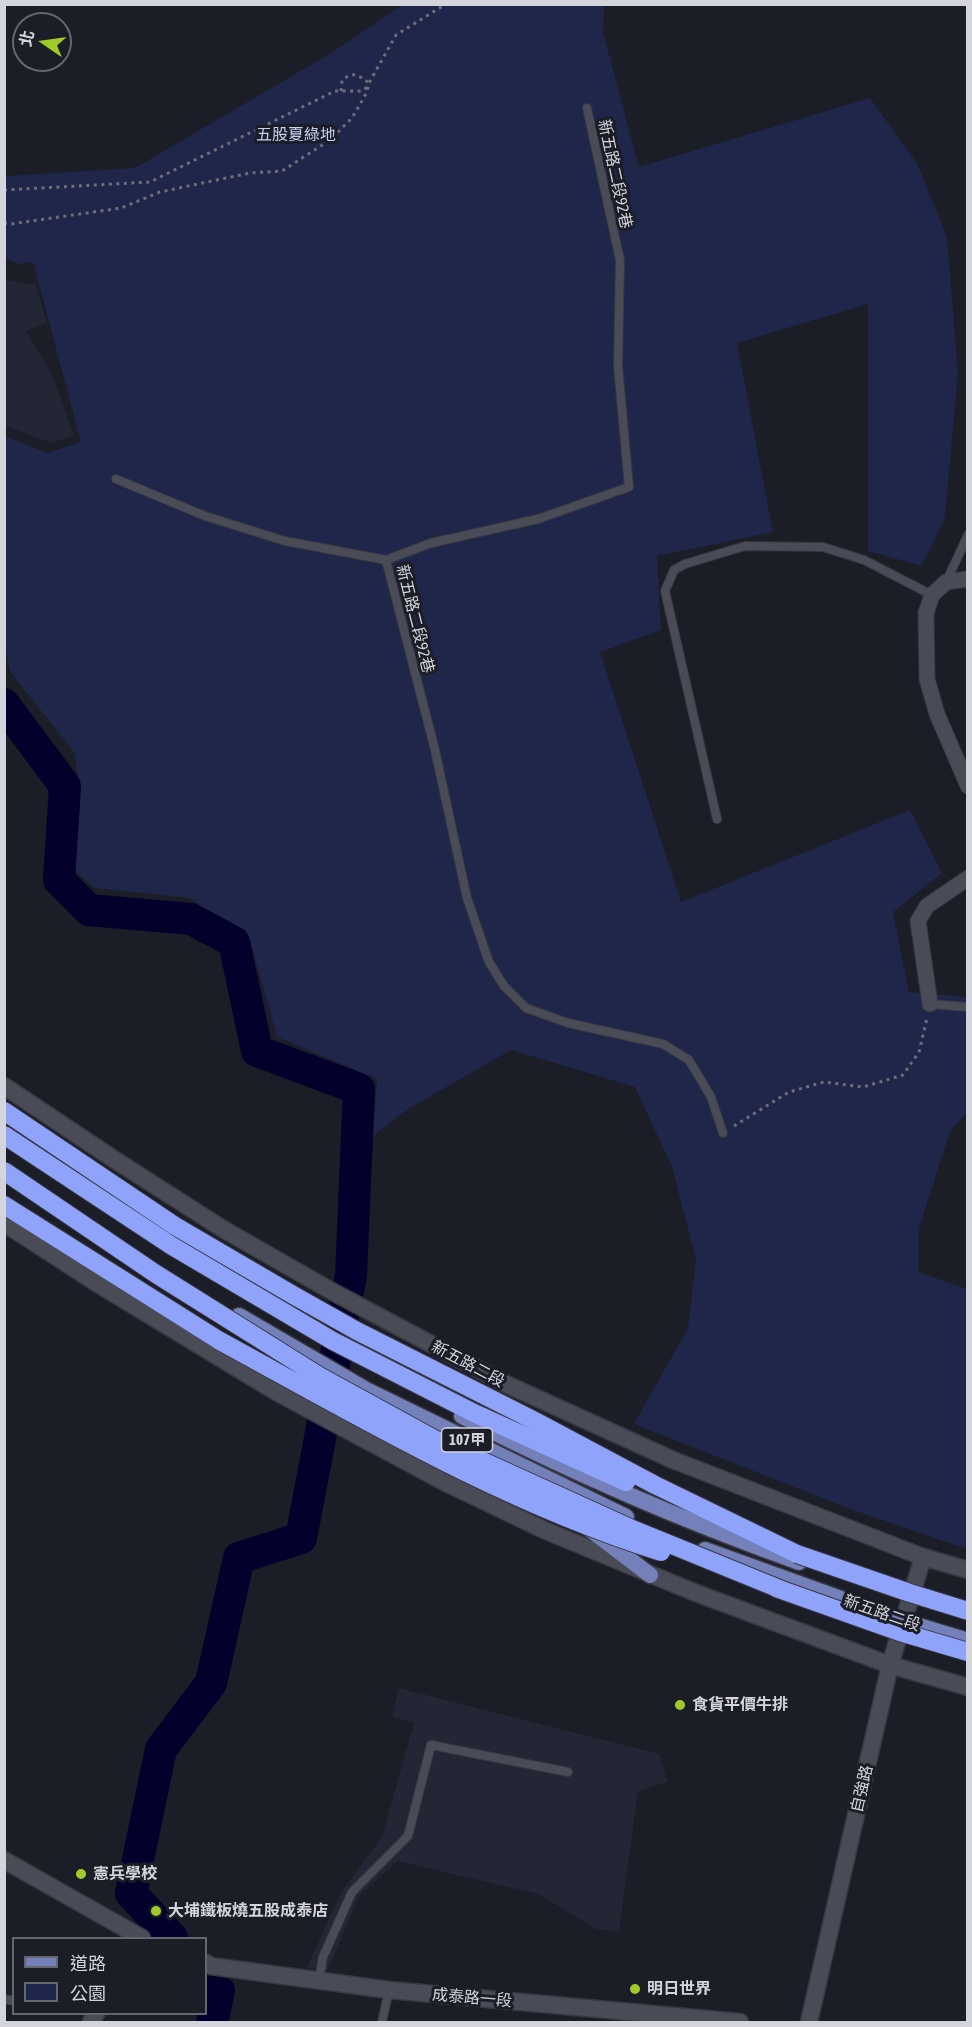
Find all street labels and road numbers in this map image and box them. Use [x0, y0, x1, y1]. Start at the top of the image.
street label: 新五路二段92巷 [594, 118, 636, 230]
street label: 新五路二段92巷 [392, 563, 438, 675]
street label: 新五路二段 [428, 1337, 508, 1391]
road number: 107甲 [442, 1428, 492, 1452]
street label: 新五路二段 [841, 1591, 923, 1635]
street label: 自強路 [847, 1763, 877, 1815]
street label: 成泰路一段 [431, 1985, 513, 2011]

